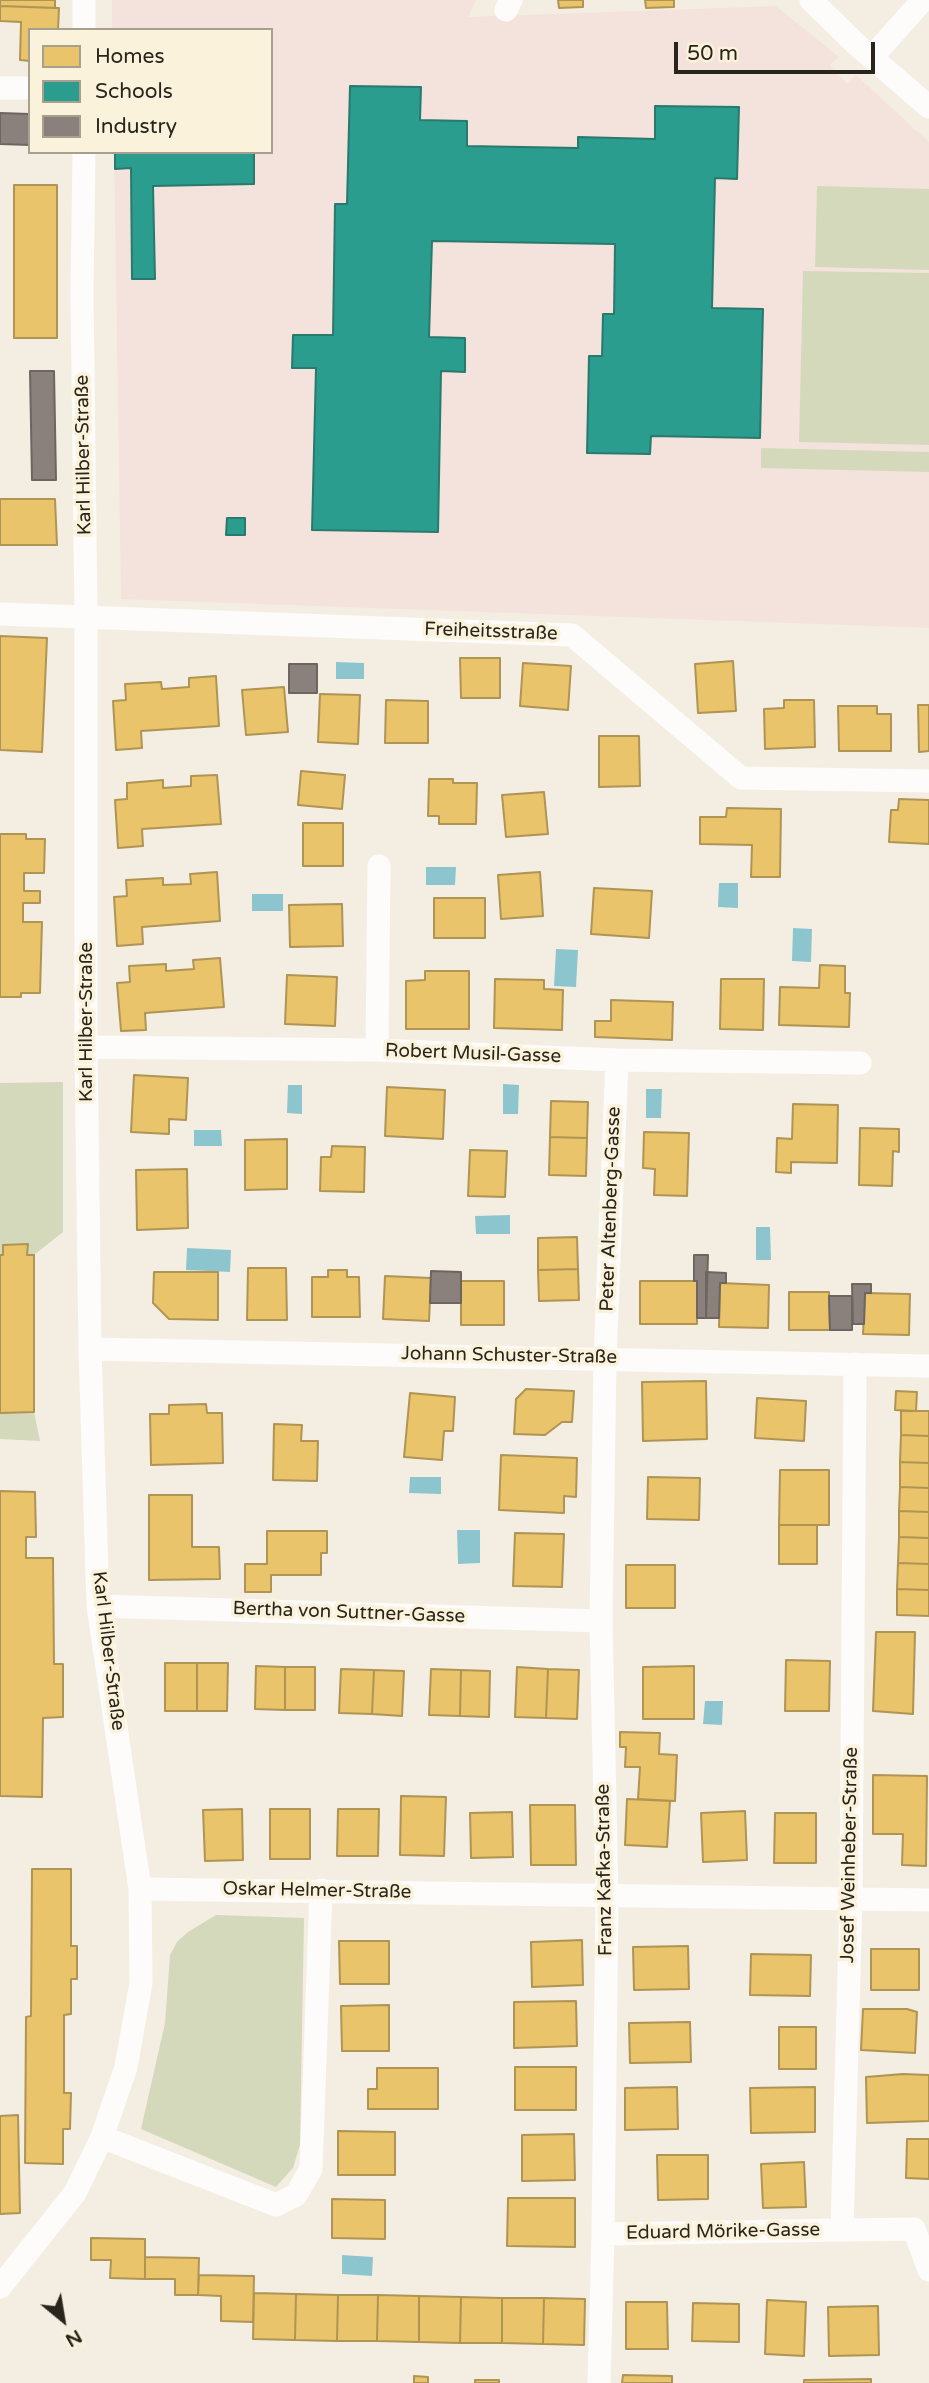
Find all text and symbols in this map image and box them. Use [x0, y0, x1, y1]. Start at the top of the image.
legend [28, 28, 273, 154]
scale bar [677, 28, 878, 72]
text: 50 m [687, 41, 738, 66]
text: Homes [95, 44, 165, 69]
text: Schools [95, 79, 173, 104]
text: Industry [95, 114, 177, 139]
street label: Karl Hilber-Straße [71, 375, 97, 535]
street label: Freiheitsstraße [424, 618, 558, 646]
street label: Karl Hilber-Straße [76, 942, 98, 1102]
street label: Robert Musil-Gasse [385, 1040, 561, 1068]
street label: Peter Altenberg-Gasse [596, 1106, 626, 1312]
street label: Johann Schuster-Straße [401, 1343, 617, 1369]
street label: Karl Hilber-Straße [87, 1570, 129, 1732]
street label: Bertha von Suttner-Gasse [232, 1598, 466, 1628]
street label: Josef Weinheber-Straße [837, 1747, 863, 1963]
street label: Franz Kafka-Straße [592, 1784, 618, 1956]
street label: Oskar Helmer-Straße [222, 1878, 412, 1904]
street label: Eduard Mörike-Gasse [626, 2219, 820, 2245]
north arrow [28, 2285, 98, 2355]
text: N [61, 2325, 86, 2352]

